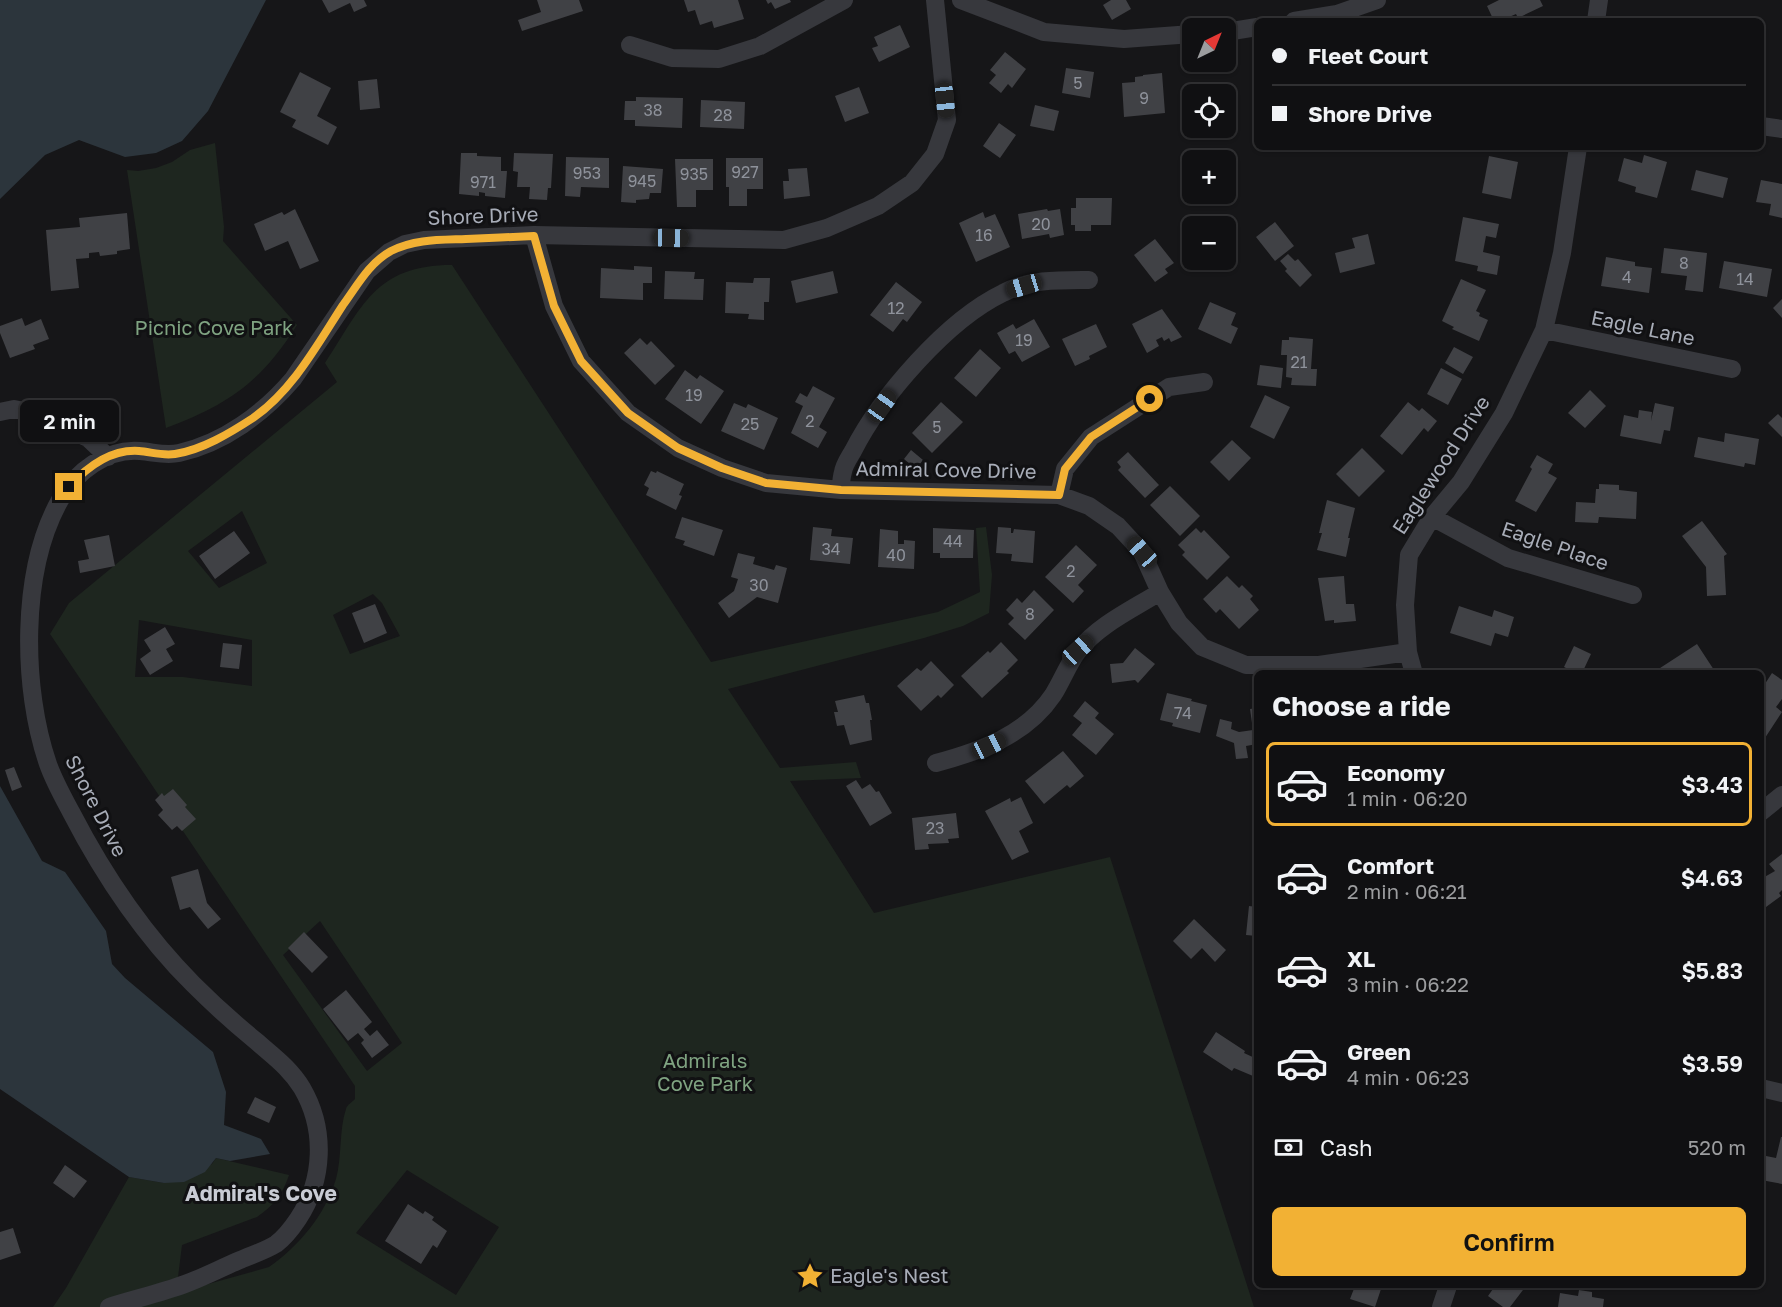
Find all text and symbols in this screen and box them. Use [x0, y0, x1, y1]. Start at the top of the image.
north arrow [1182, 18, 1236, 72]
map controls [1182, 18, 1236, 270]
text: Fleet Court [1308, 42, 1428, 69]
house number: 5 [1073, 73, 1083, 93]
car [934, 81, 956, 119]
button: locate [1182, 84, 1236, 138]
house number: 9 [1139, 88, 1149, 108]
house number: 38 [643, 100, 663, 120]
text: Shore Drive [1308, 100, 1432, 127]
house number: 28 [713, 105, 733, 125]
button: + [1182, 150, 1236, 204]
house number: 927 [731, 162, 759, 182]
house number: 953 [573, 163, 601, 183]
house number: 935 [680, 164, 708, 184]
house number: 945 [628, 171, 656, 191]
house number: 971 [470, 172, 496, 192]
street label: Shore Drive [427, 201, 539, 229]
house number: 20 [1031, 214, 1051, 234]
button: − [1182, 216, 1236, 270]
house number: 16 [975, 225, 993, 245]
car [653, 229, 689, 247]
house number: 8 [1679, 253, 1689, 273]
house number: 4 [1622, 267, 1632, 287]
house number: 14 [1736, 269, 1754, 289]
car [1004, 272, 1044, 300]
house number: 12 [887, 298, 905, 318]
street label: Eagle Lane [1589, 304, 1697, 350]
park label: Picnic Cove Park [135, 315, 293, 339]
house number: 19 [1015, 330, 1033, 350]
house number: 21 [1290, 352, 1308, 372]
house number: 19 [685, 385, 703, 405]
route start [1136, 385, 1163, 412]
car [864, 386, 900, 426]
street label: Eaglewood Drive [1387, 391, 1494, 538]
callout: 2 min [20, 400, 118, 442]
text: 2 min [44, 409, 96, 433]
house number: 2 [805, 411, 815, 431]
house number: 25 [741, 414, 759, 434]
house number: 5 [932, 417, 942, 437]
street label: Admiral Cove Drive [855, 455, 1037, 483]
route end [55, 473, 82, 500]
street label: Eagle Place [1499, 516, 1612, 575]
house number: 44 [943, 531, 963, 551]
car [1123, 533, 1161, 571]
house number: 34 [821, 539, 841, 559]
house number: 40 [886, 545, 906, 565]
house number: 2 [1066, 561, 1076, 581]
house number: 30 [749, 575, 769, 595]
house number: 8 [1025, 604, 1035, 624]
car [1059, 631, 1097, 669]
text: Choose a ride [1272, 690, 1451, 722]
house number: 74 [1174, 703, 1192, 723]
car [969, 730, 1009, 762]
street label: Shore Drive [61, 751, 133, 860]
icon: car [1275, 757, 1329, 811]
text: Economy [1347, 759, 1445, 786]
text: $3.43 [1681, 771, 1743, 798]
text: 1 min · 06:20 [1347, 786, 1468, 810]
house number: 23 [926, 818, 944, 838]
icon: car [1275, 850, 1329, 904]
text: Comfort [1347, 852, 1434, 879]
text: $4.63 [1681, 864, 1743, 891]
text: 2 min · 06:21 [1347, 879, 1467, 903]
icon: car [1275, 943, 1329, 997]
text: XL [1347, 945, 1375, 972]
text: $5.83 [1681, 957, 1743, 984]
text: 3 min · 06:22 [1347, 972, 1469, 996]
icon: car [1275, 1036, 1329, 1090]
text: Green [1347, 1038, 1411, 1065]
park label: Admirals Cove Park [657, 1048, 753, 1095]
text: $3.59 [1681, 1050, 1743, 1077]
text: 4 min · 06:23 [1347, 1065, 1469, 1089]
icon: cash [1272, 1131, 1305, 1164]
text: Cash [1320, 1134, 1373, 1161]
text: 520 m [1688, 1135, 1746, 1159]
district label: Admiral's Cove [185, 1180, 337, 1206]
button: Confirm [1272, 1207, 1746, 1276]
place icon: Eagle's Nest [795, 1261, 825, 1291]
place label: Eagle's Nest [830, 1263, 949, 1287]

